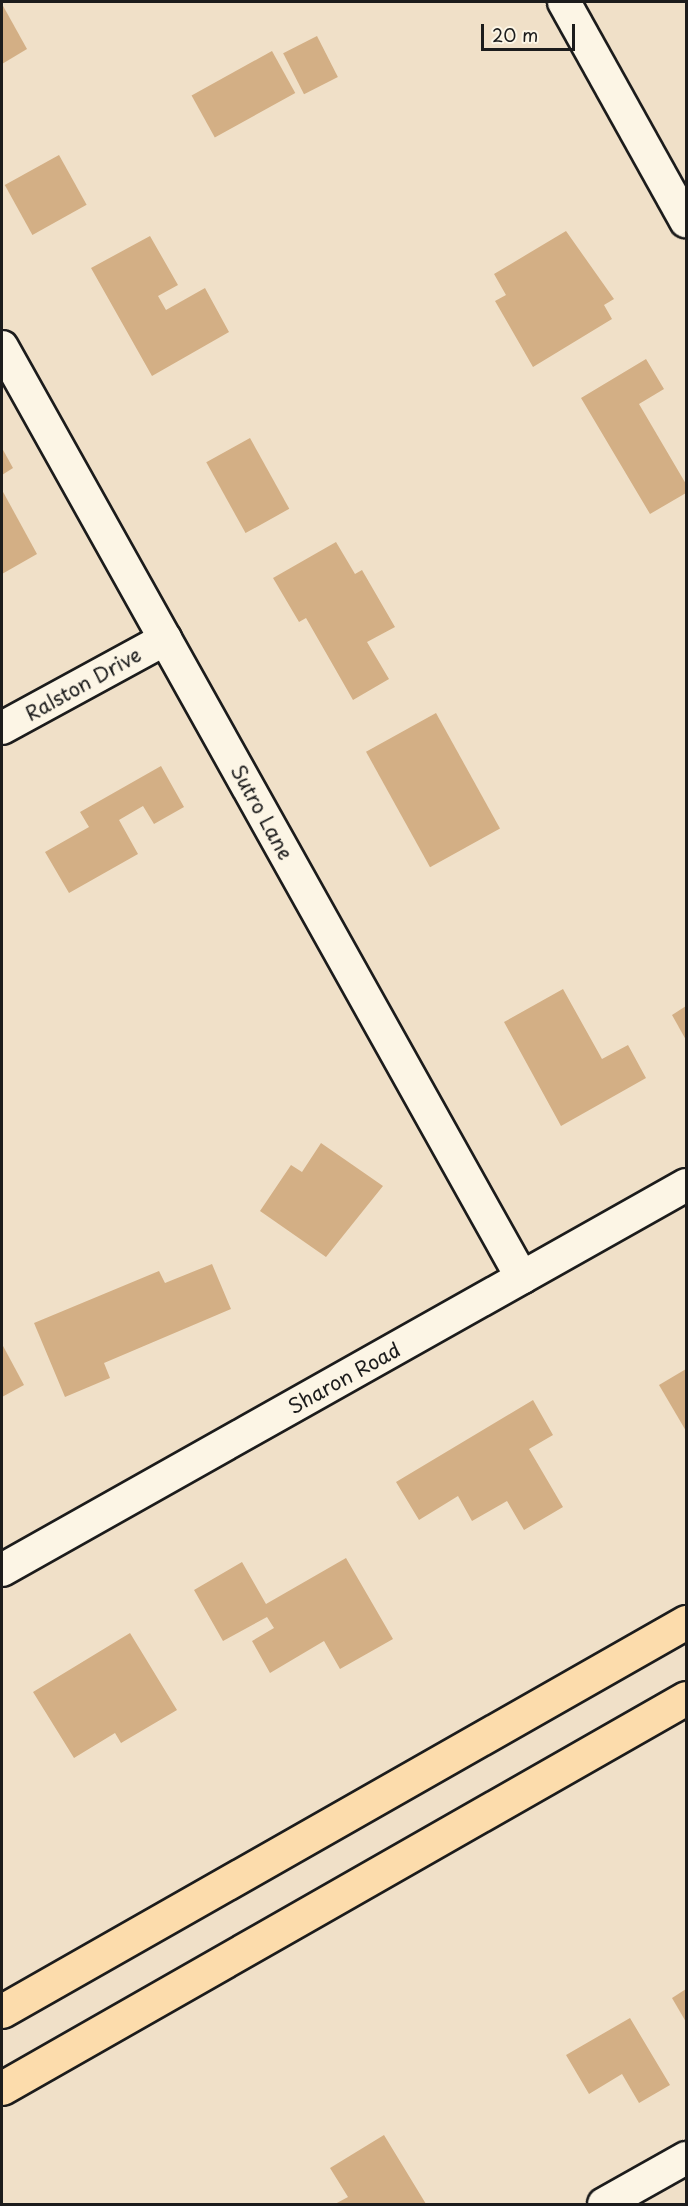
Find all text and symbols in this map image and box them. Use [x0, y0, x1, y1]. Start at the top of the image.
scale bar [484, 12, 578, 50]
text: 20 m [492, 21, 538, 48]
street label: Ralston Drive [21, 642, 145, 726]
street label: Sutro Lane [226, 760, 298, 864]
street label: Sharon Road [284, 1337, 404, 1419]

